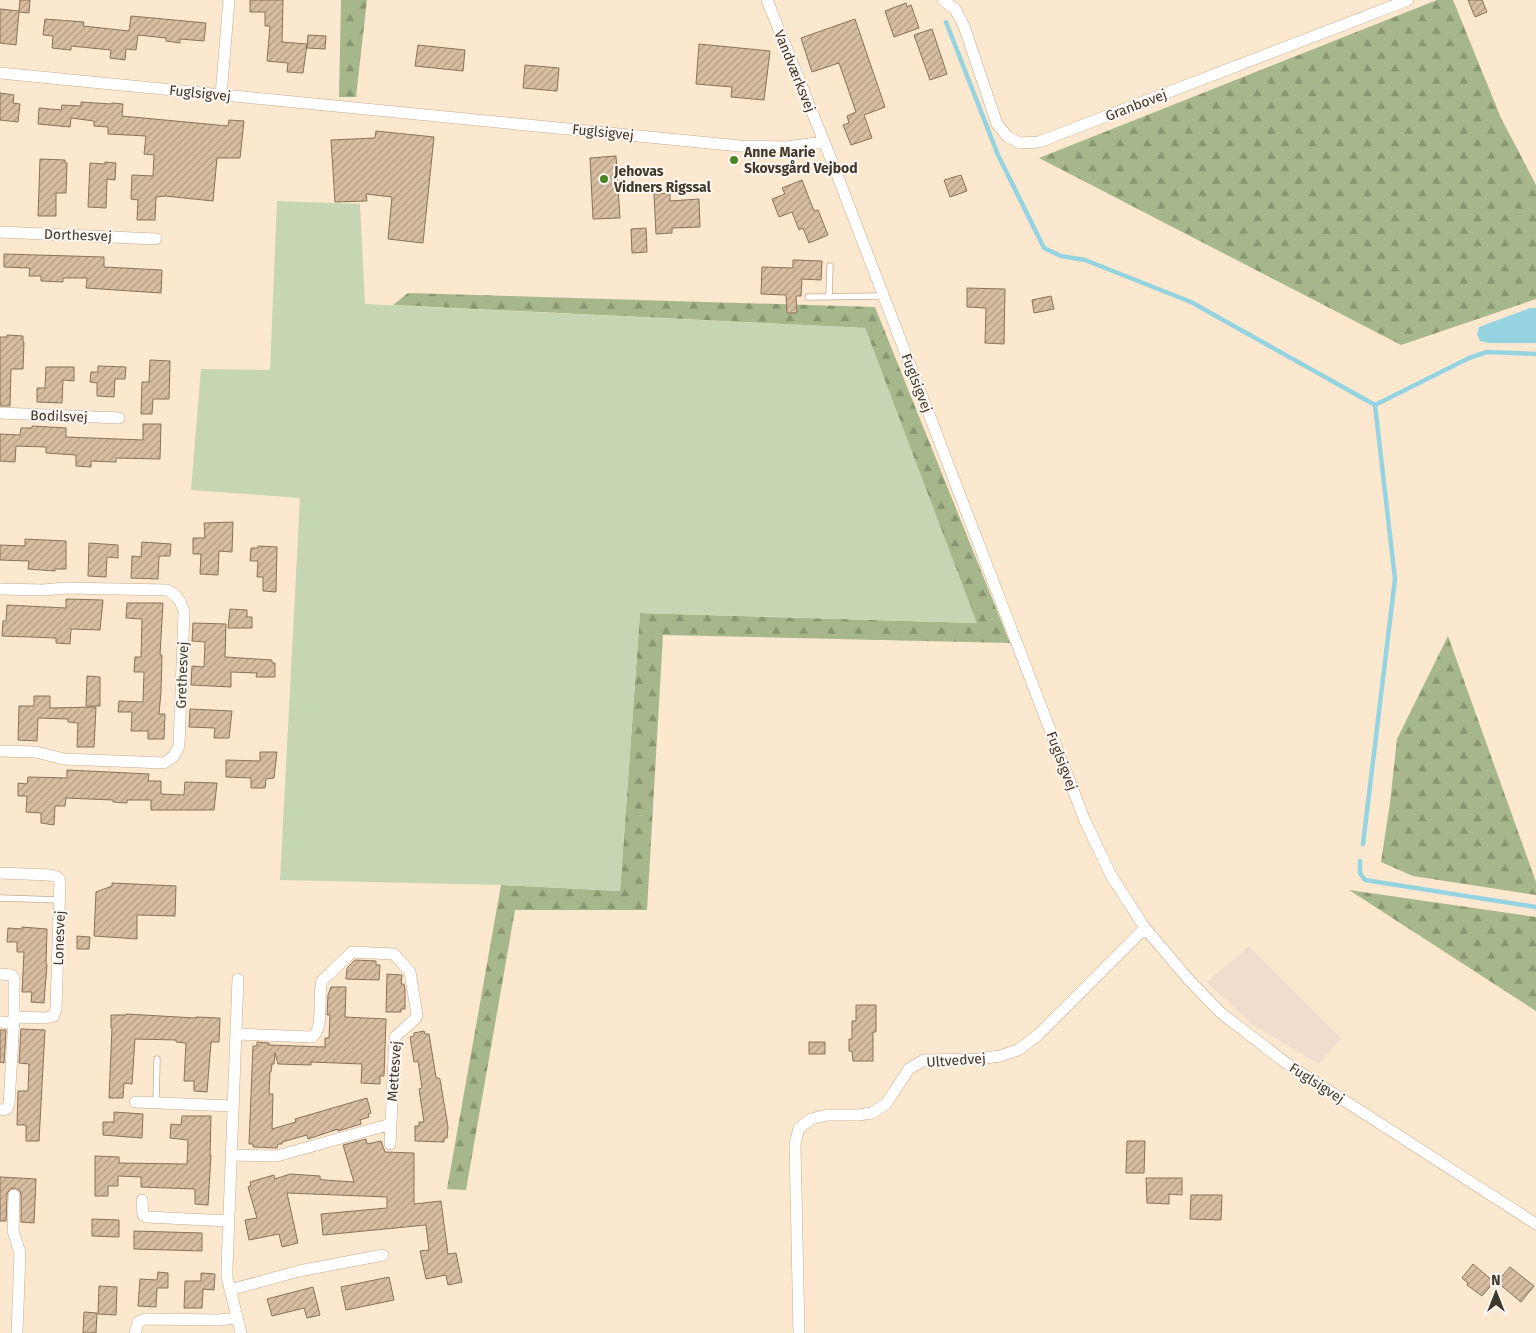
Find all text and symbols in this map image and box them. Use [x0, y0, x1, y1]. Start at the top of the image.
street label: Vandværksvej [770, 28, 819, 115]
street label: Fuglsigvej [168, 82, 232, 105]
street label: Granbovej [1103, 86, 1169, 125]
street label: Fuglsigvej [571, 121, 635, 144]
place label: Anne Marie Skovsgård Vejbod [743, 144, 858, 177]
marker: Anne Marie Skovsgård Vejbod [728, 154, 740, 166]
place label: Jehovas Vidners Rigssal [613, 163, 712, 196]
marker: Jehovas Vidners Rigssal [598, 173, 610, 185]
street label: Dorthesvej [44, 226, 112, 245]
street label: Fuglsigvej [897, 351, 936, 415]
street label: Bodilsvej [30, 407, 88, 426]
street label: Grethesvej [173, 641, 192, 709]
street label: Fuglsigvej [1042, 729, 1081, 793]
street label: Lonesvej [50, 910, 69, 966]
street label: Mettesvej [384, 1040, 405, 1102]
street label: Ultvedvej [926, 1050, 986, 1071]
street label: Fuglsigvej [1286, 1059, 1347, 1107]
north arrow [1471, 1268, 1521, 1318]
text: N [1491, 1272, 1501, 1289]

